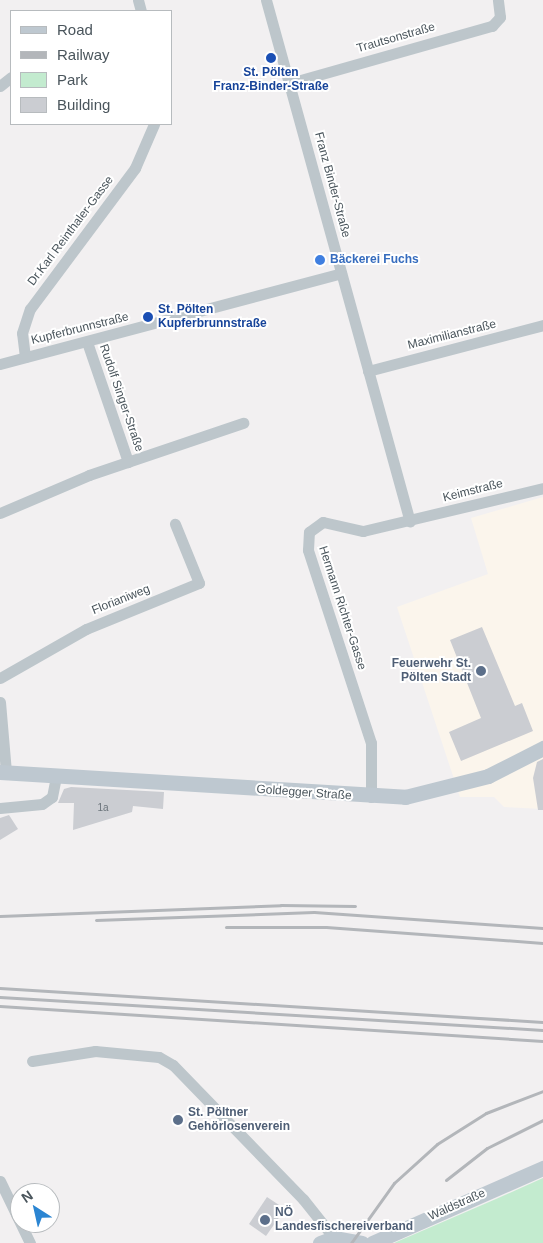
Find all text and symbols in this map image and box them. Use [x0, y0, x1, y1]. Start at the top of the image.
legend [10, 10, 172, 125]
street label: Trautsonstraße [355, 20, 437, 56]
text: Road [57, 21, 93, 38]
text: Railway [57, 46, 110, 63]
marker: St. Pölten Franz-Binder-Straße [265, 52, 277, 64]
place label: St. Pölten Franz-Binder-Straße [213, 66, 329, 94]
text: Park [57, 71, 88, 88]
text: Building [57, 96, 110, 113]
street label: Franz Binder-Straße [311, 131, 353, 239]
street label: Dr.Karl Reinthaler-Gasse [25, 173, 117, 289]
place label: Bäckerei Fuchs [330, 253, 419, 267]
marker: Bäckerei Fuchs [314, 254, 326, 266]
place label: St. Pölten Kupferbrunnstraße [158, 303, 267, 331]
street label: Kupferbrunnstraße [30, 310, 130, 348]
marker: St. Pölten Kupferbrunnstraße [142, 311, 154, 323]
street label: Maximilianstraße [406, 317, 498, 353]
street label: Rudolf Singer-Straße [96, 342, 146, 454]
street label: Keimstraße [441, 477, 505, 505]
street label: Hermann Richter-Gasse [315, 544, 369, 672]
street label: Florianiweg [90, 582, 152, 618]
place label: Feuerwehr St. Pölten Stadt [392, 657, 471, 685]
marker: Feuerwehr St. Pölten Stadt [475, 665, 487, 677]
street label: Goldegger Straße [256, 782, 352, 804]
house number: 1a [97, 802, 109, 814]
place label: St. Pöltner Gehörlosenverein [188, 1106, 290, 1134]
marker: St. Pöltner Gehörlosenverein [172, 1114, 184, 1126]
north arrow [10, 1183, 60, 1233]
street label: Waldstraße [426, 1186, 488, 1224]
text: N [18, 1187, 36, 1206]
place label: NÖ Landesfischereiverband [275, 1206, 413, 1234]
marker: NÖ Landesfischereiverband [259, 1214, 271, 1226]

